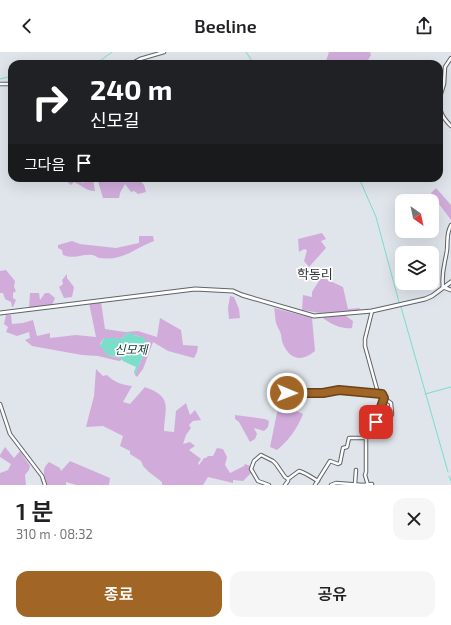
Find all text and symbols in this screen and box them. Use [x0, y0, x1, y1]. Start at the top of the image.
icon: back [16, 15, 38, 37]
text: Beeline [194, 15, 257, 37]
icon: share [413, 15, 435, 37]
text: 240 m [90, 72, 173, 106]
icon: right [24, 76, 76, 128]
text: 신모길 [90, 109, 140, 131]
icon: arrive [73, 152, 95, 174]
text: 그다음 [24, 155, 65, 173]
north arrow [395, 194, 439, 238]
map controls [395, 194, 439, 290]
button: layers [395, 246, 439, 290]
district label: 학동리 [297, 266, 333, 282]
water label: 신모제 [114, 342, 150, 356]
position arrow [266, 372, 308, 414]
pin [359, 405, 393, 439]
icon: arrive [365, 411, 387, 433]
text: 1 분 [16, 496, 53, 525]
button: close [393, 498, 435, 540]
text: 310 m · 08:32 [16, 526, 93, 542]
button: 종료 [16, 571, 222, 617]
button: 공유 [230, 571, 435, 617]

